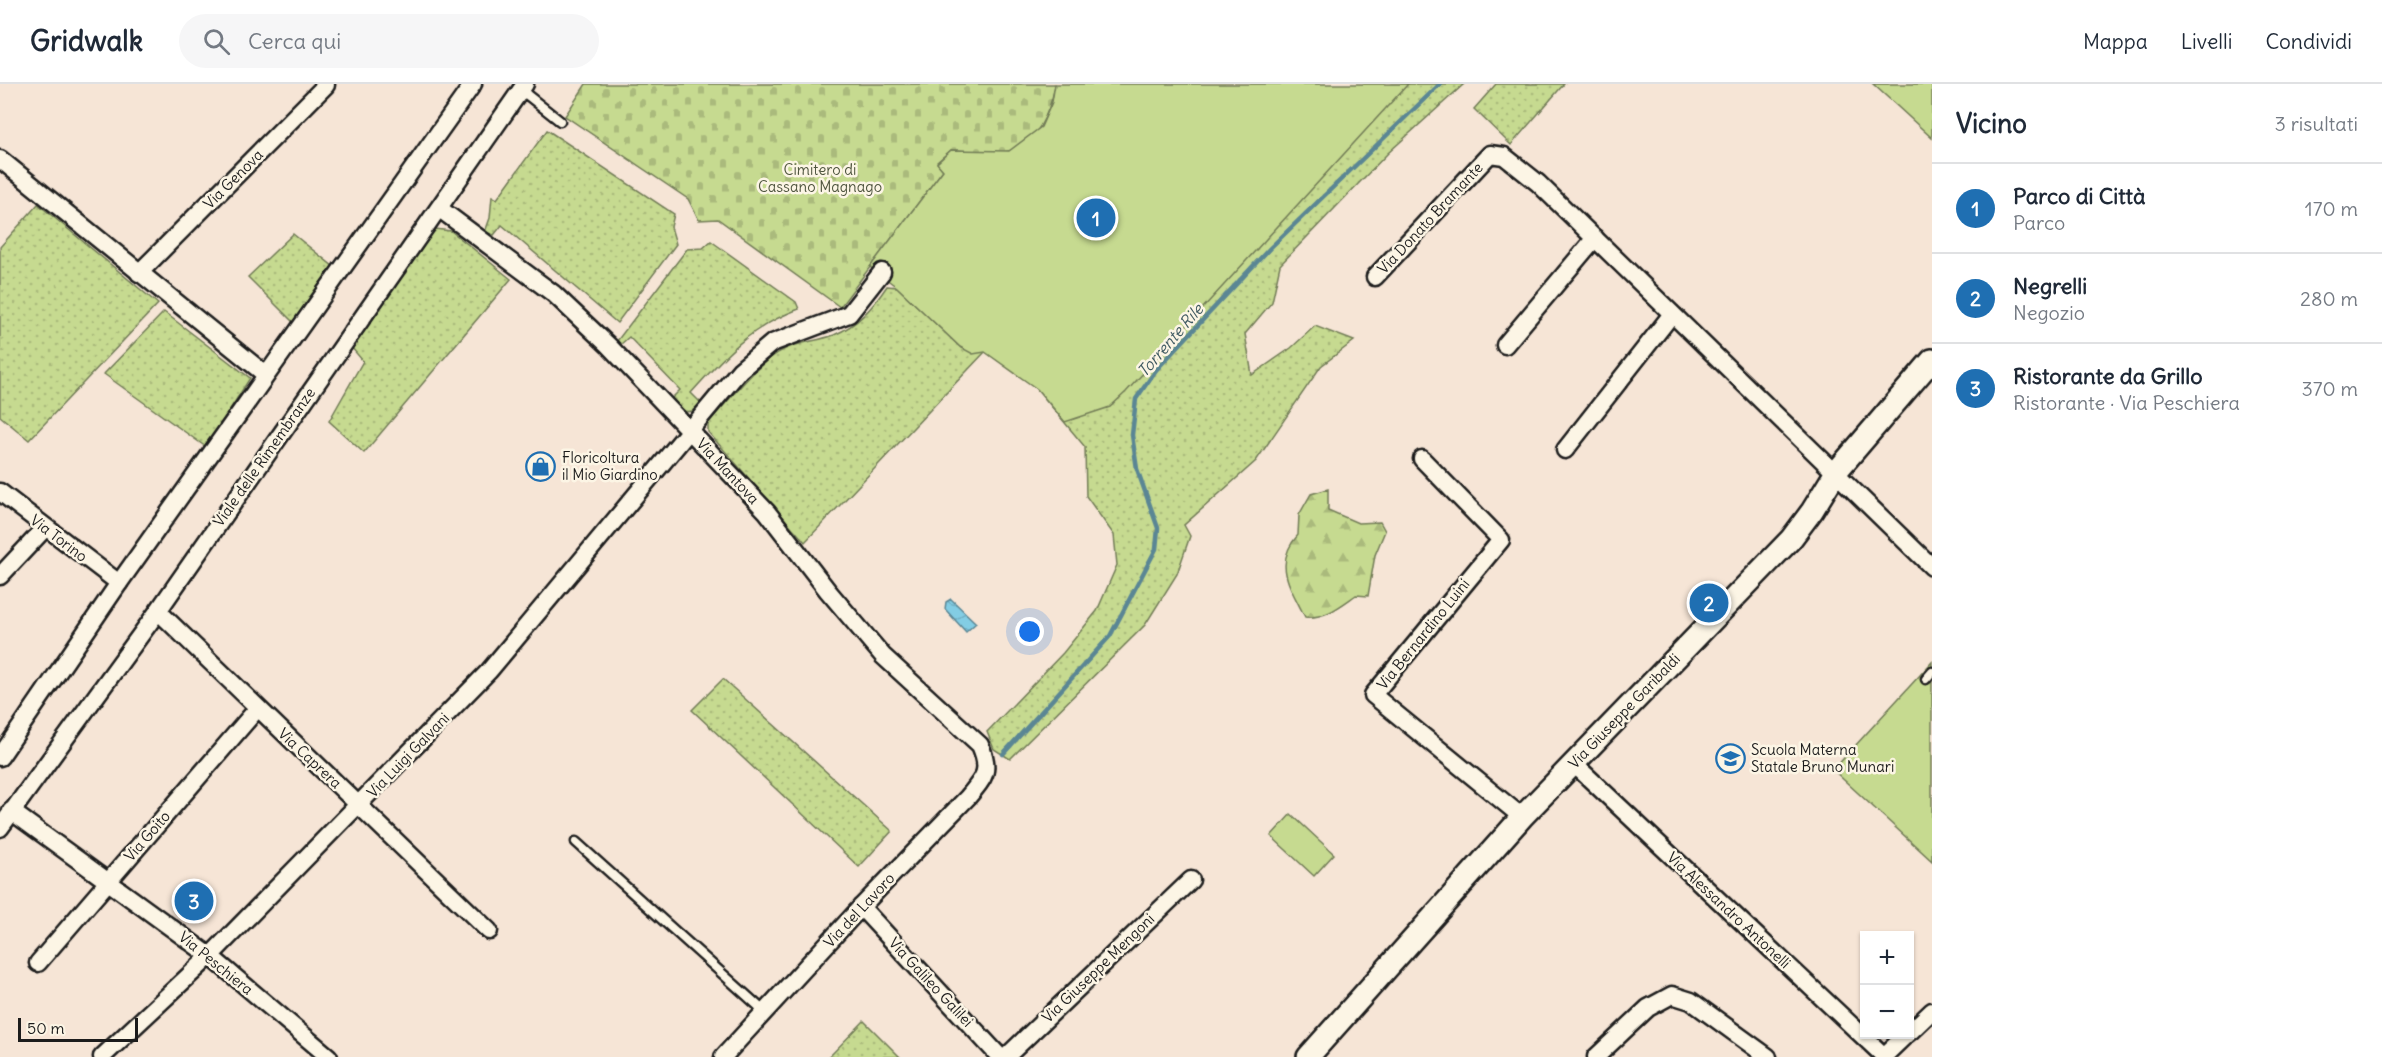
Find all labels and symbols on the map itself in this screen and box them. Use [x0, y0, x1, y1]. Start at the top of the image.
street label: Via Genova [199, 145, 267, 213]
street label: Via Donato Bramante [1373, 158, 1487, 278]
park label: Cimitero di Cassano Magnago [758, 160, 882, 196]
pin: 1 [1076, 196, 1116, 240]
water label: Torrente Rile [1133, 298, 1208, 381]
street label: Viale delle Rimembranze [209, 384, 319, 530]
street label: Via Mantova [693, 434, 764, 508]
place label: Floricoltura il Mio Giardino [562, 448, 658, 484]
shop icon: Floricoltura il Mio Giardino [525, 450, 557, 482]
street label: Via Torino [27, 510, 91, 566]
street label: Via Bernardino Luini [1372, 575, 1474, 693]
pin: 2 [1690, 580, 1728, 626]
your location [1015, 617, 1044, 646]
street label: Via Giuseppe Garibaldi [1564, 649, 1684, 773]
street label: Via Luigi Galvani [363, 709, 453, 801]
street label: Via Caprera [274, 724, 346, 793]
place label: Scuola Materna Statale Bruno Munari [1751, 740, 1894, 776]
school or university icon: Scuola Materna Statale Bruno Munari [1714, 742, 1746, 774]
street label: Via Goito [120, 807, 174, 865]
street label: Via Alessandro Antonelli [1663, 848, 1795, 972]
street label: Via del Lavoro [820, 869, 898, 951]
pin: 3 [174, 878, 214, 924]
street label: Via Giuseppe Mengoni [1038, 909, 1158, 1027]
street label: Via Peschiera [175, 927, 257, 999]
street label: Via Galileo Galilei [885, 933, 977, 1031]
scale bar [18, 1015, 138, 1042]

